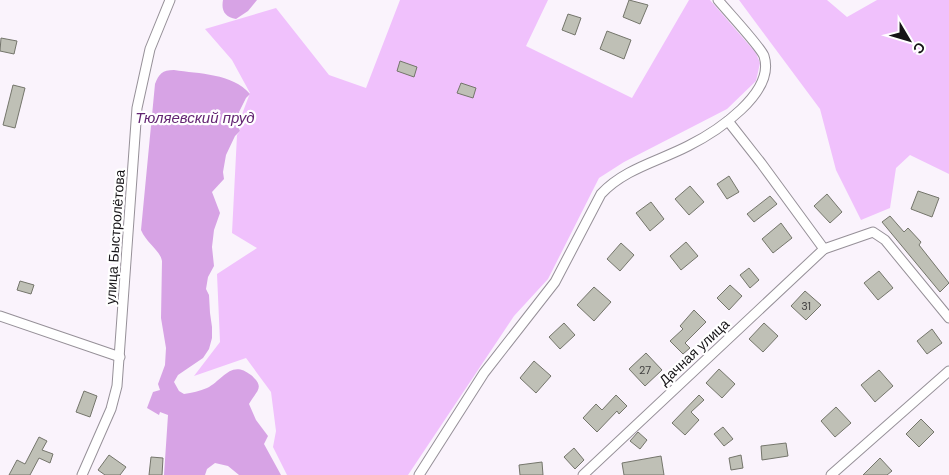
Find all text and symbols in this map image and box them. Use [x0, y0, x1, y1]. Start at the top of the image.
north arrow [884, 15, 934, 65]
text: С [909, 38, 929, 58]
water label: Тюляевский пруд [135, 108, 255, 128]
street label: улица Быстролётова [101, 169, 129, 305]
house number: 31 [801, 299, 811, 313]
street label: Дачная улица [655, 315, 733, 389]
house number: 27 [639, 363, 651, 377]

